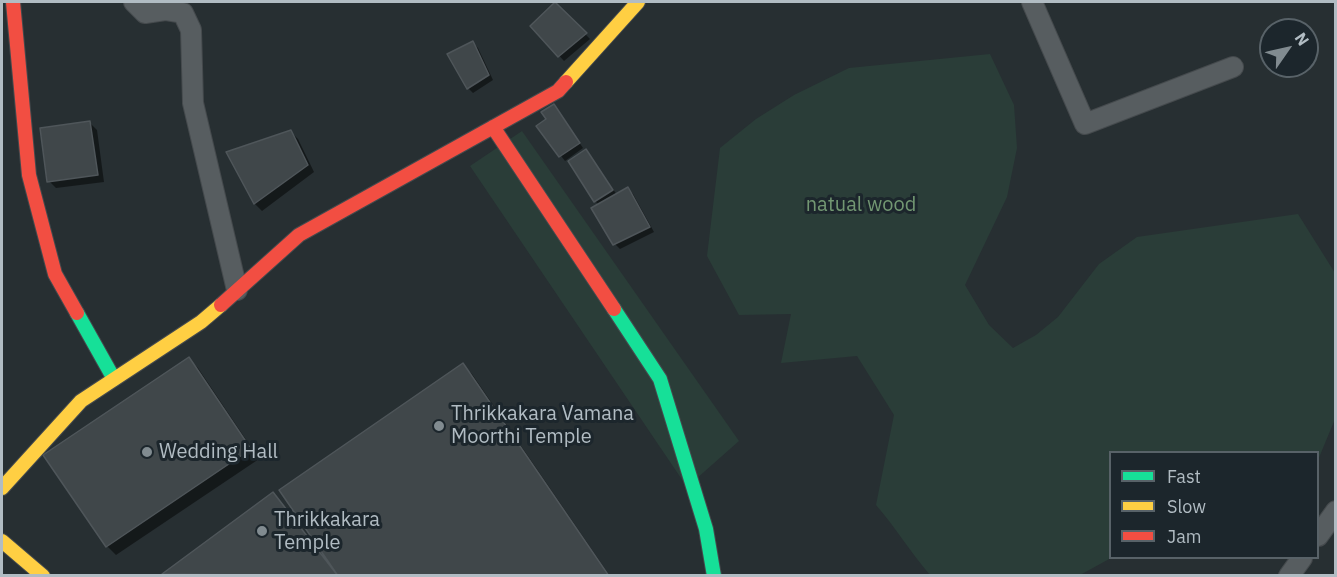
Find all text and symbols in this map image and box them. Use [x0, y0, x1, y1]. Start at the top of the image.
north arrow [1259, 18, 1319, 78]
text: N [1291, 29, 1314, 49]
park label: natual wood [806, 193, 916, 217]
place label: Thrikkakara Vamana Moorthi Temple [451, 402, 634, 449]
marker: Thrikkakara Vamana Moorthi Temple [432, 419, 446, 433]
place label: Wedding Hall [159, 440, 278, 464]
marker: Wedding Hall [140, 445, 154, 459]
legend [1109, 451, 1319, 559]
text: Fast [1167, 465, 1201, 488]
text: Slow [1167, 495, 1206, 518]
place label: Thrikkakara Temple [274, 508, 380, 555]
marker: Thrikkakara Temple [255, 524, 269, 538]
text: Jam [1167, 525, 1202, 548]

